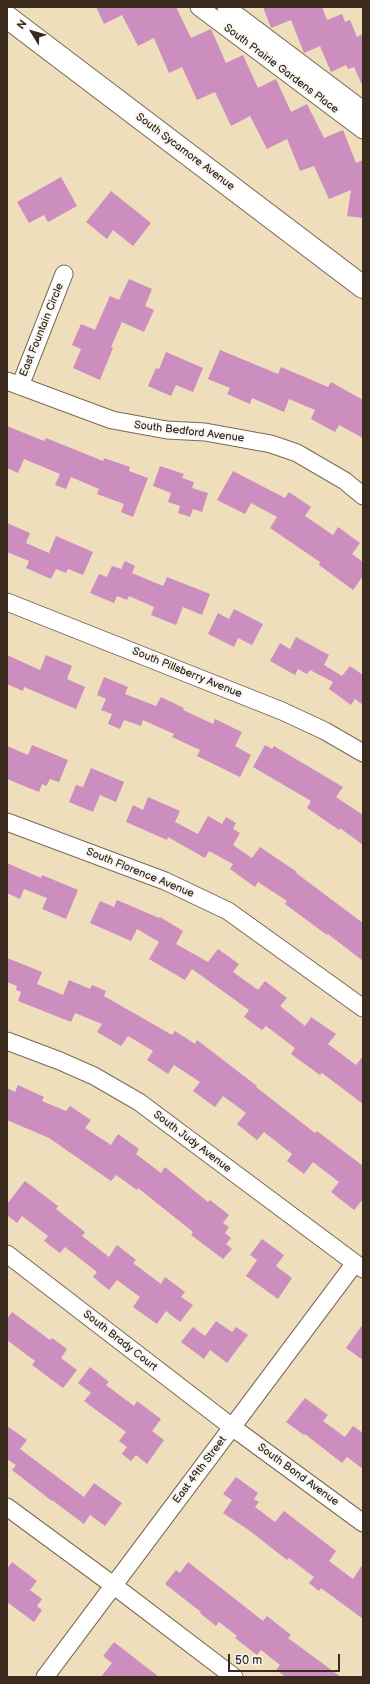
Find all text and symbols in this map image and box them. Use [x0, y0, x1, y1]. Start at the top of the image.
north arrow [12, 12, 52, 52]
text: N [14, 17, 30, 32]
street label: South Prairie Gardens Place [221, 21, 341, 117]
street label: South Sycamore Avenue [133, 111, 237, 193]
street label: East Fountain Circle [17, 281, 67, 379]
street label: South Bedford Avenue [133, 419, 245, 445]
street label: South Pillsberry Avenue [130, 645, 244, 701]
street label: South Florence Avenue [84, 845, 196, 901]
street label: South Judy Avenue [150, 1108, 234, 1176]
street label: South Brady Court [80, 1308, 160, 1374]
street label: East 49th Street [170, 1434, 230, 1506]
street label: South Bond Avenue [255, 1441, 341, 1509]
scale bar [230, 1646, 342, 1672]
text: 50 m [235, 1653, 262, 1668]

